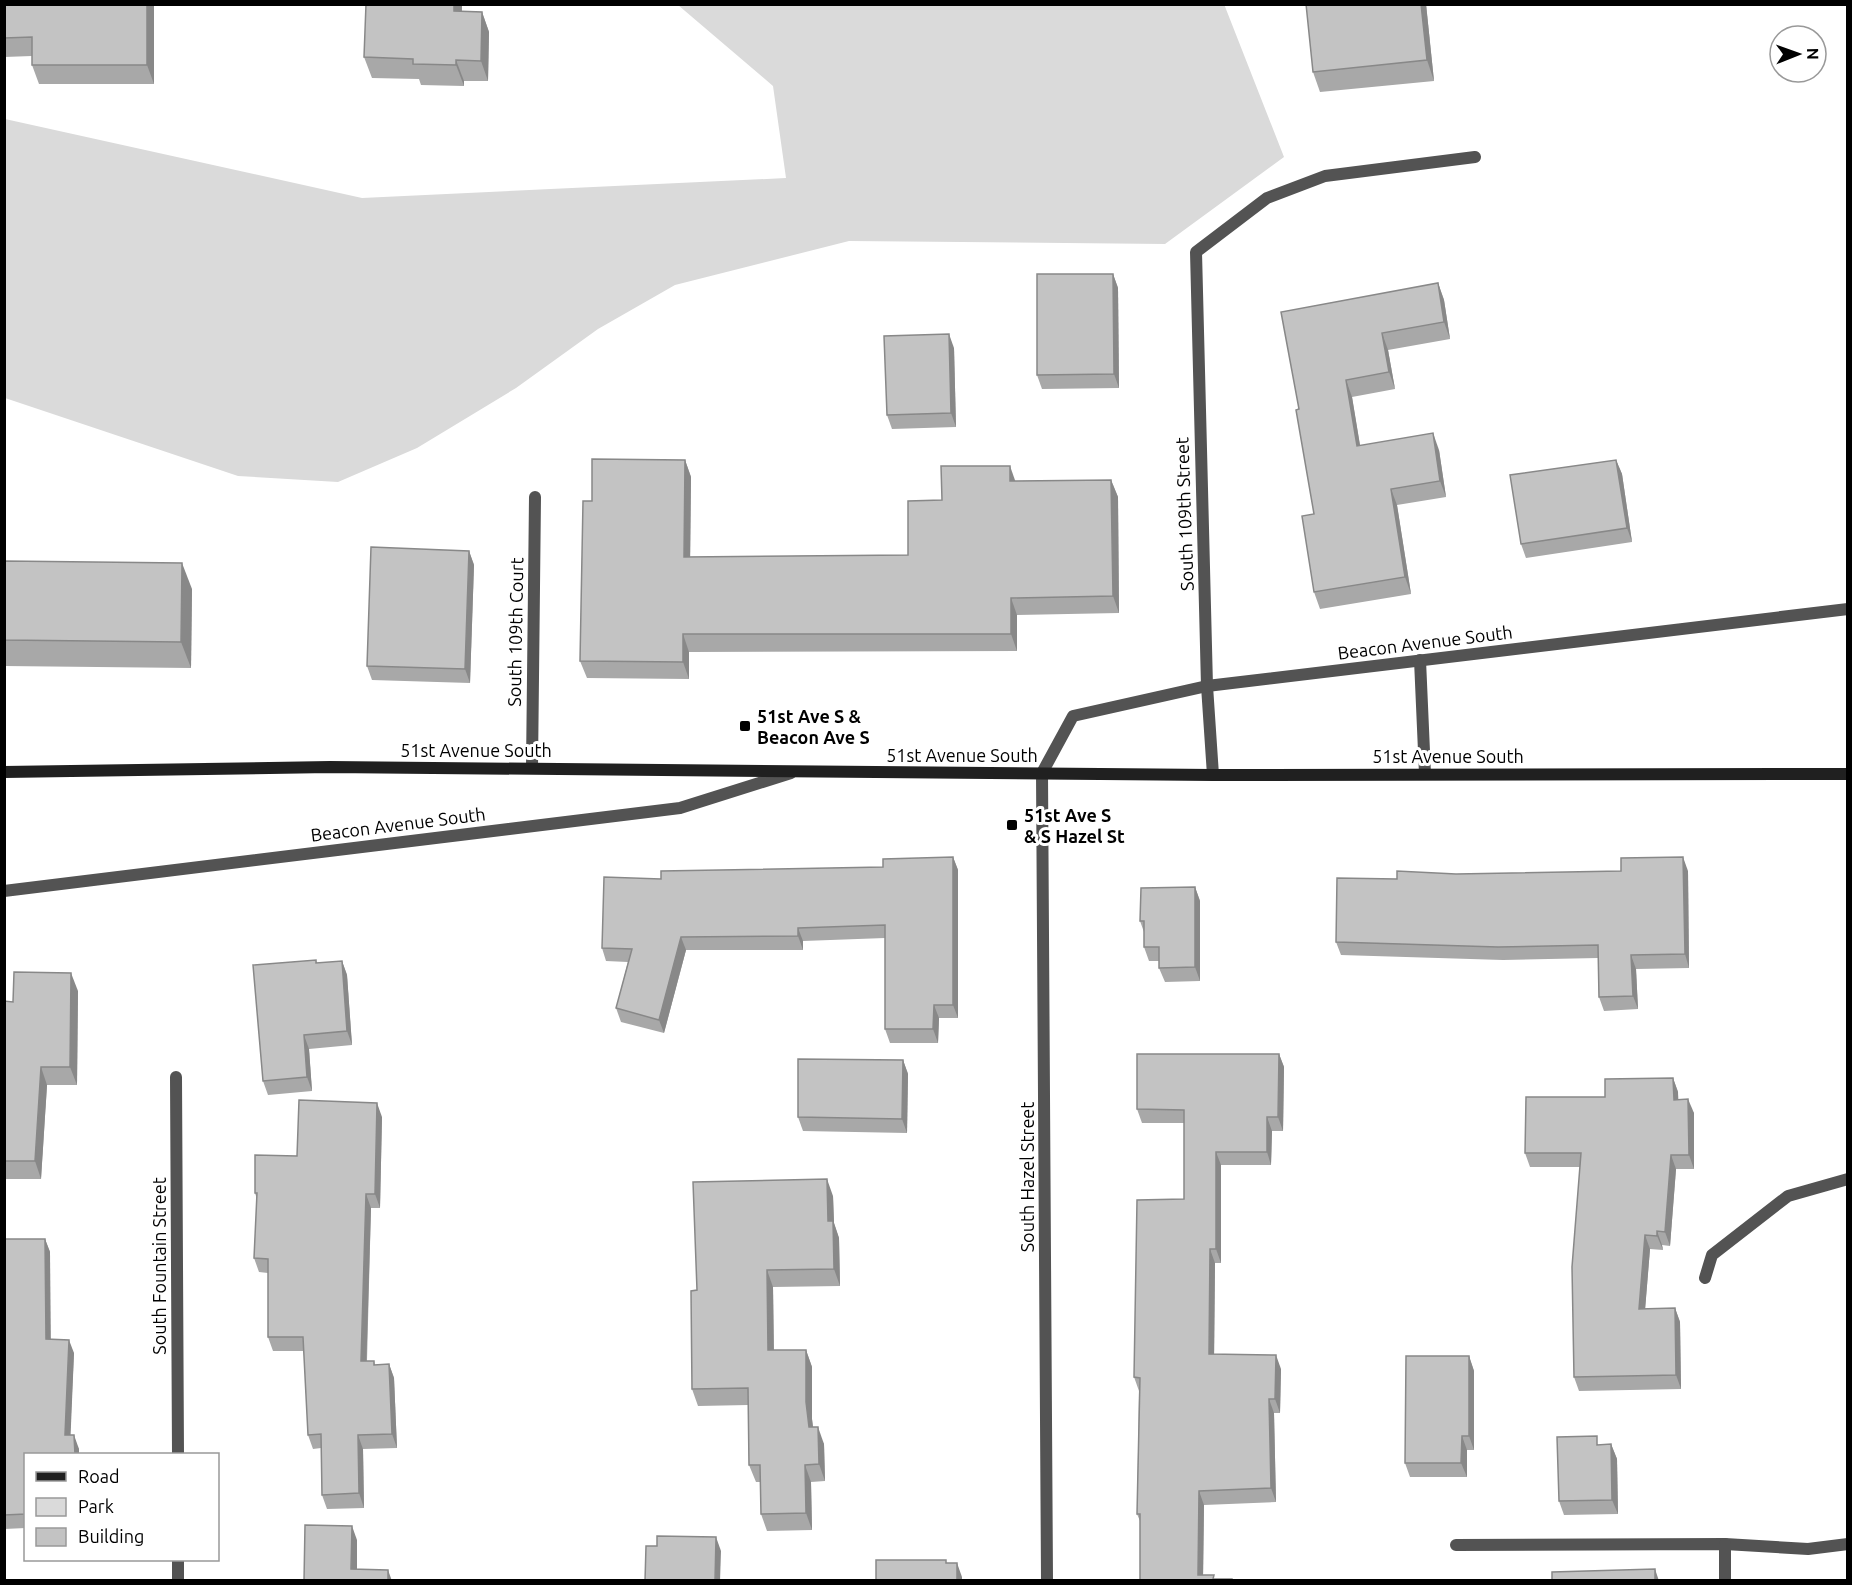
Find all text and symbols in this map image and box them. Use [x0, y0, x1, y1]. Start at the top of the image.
north arrow [1768, 24, 1828, 84]
text: N [1804, 48, 1822, 60]
street label: South 109th Street [1171, 437, 1197, 591]
street label: South 109th Court [504, 557, 526, 707]
street label: Beacon Avenue South [1336, 621, 1514, 663]
place label: 51st Ave S & Beacon Ave S [757, 706, 870, 747]
marker: 51st Ave S & Beacon Ave S [738, 719, 752, 733]
street label: 51st Avenue South [400, 740, 552, 760]
street label: 51st Avenue South [886, 745, 1038, 765]
street label: 51st Avenue South [1372, 746, 1524, 766]
street label: Beacon Avenue South [309, 803, 487, 845]
place label: 51st Ave S & S Hazel St [1024, 805, 1125, 846]
marker: 51st Ave S & S Hazel St [1005, 818, 1019, 832]
street label: South Hazel Street [1017, 1102, 1037, 1252]
street label: South Fountain Street [149, 1177, 169, 1355]
legend [24, 1453, 219, 1561]
text: Road [78, 1466, 120, 1486]
text: Park [78, 1496, 114, 1516]
text: Building [78, 1526, 144, 1546]

